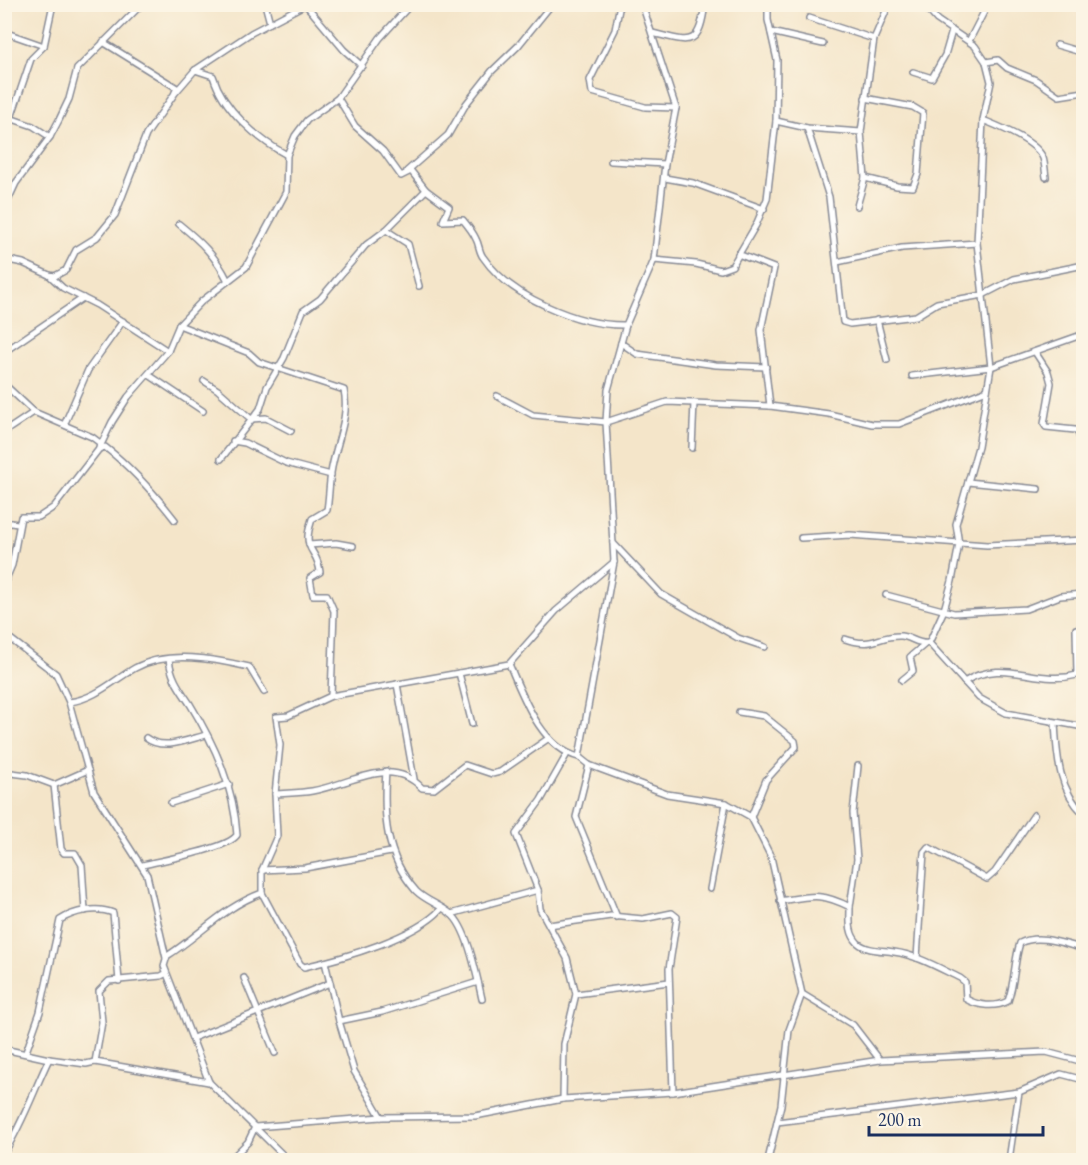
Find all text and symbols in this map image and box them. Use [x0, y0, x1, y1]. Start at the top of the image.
scale bar [869, 1099, 1043, 1137]
text: 200 m [878, 1108, 922, 1131]

